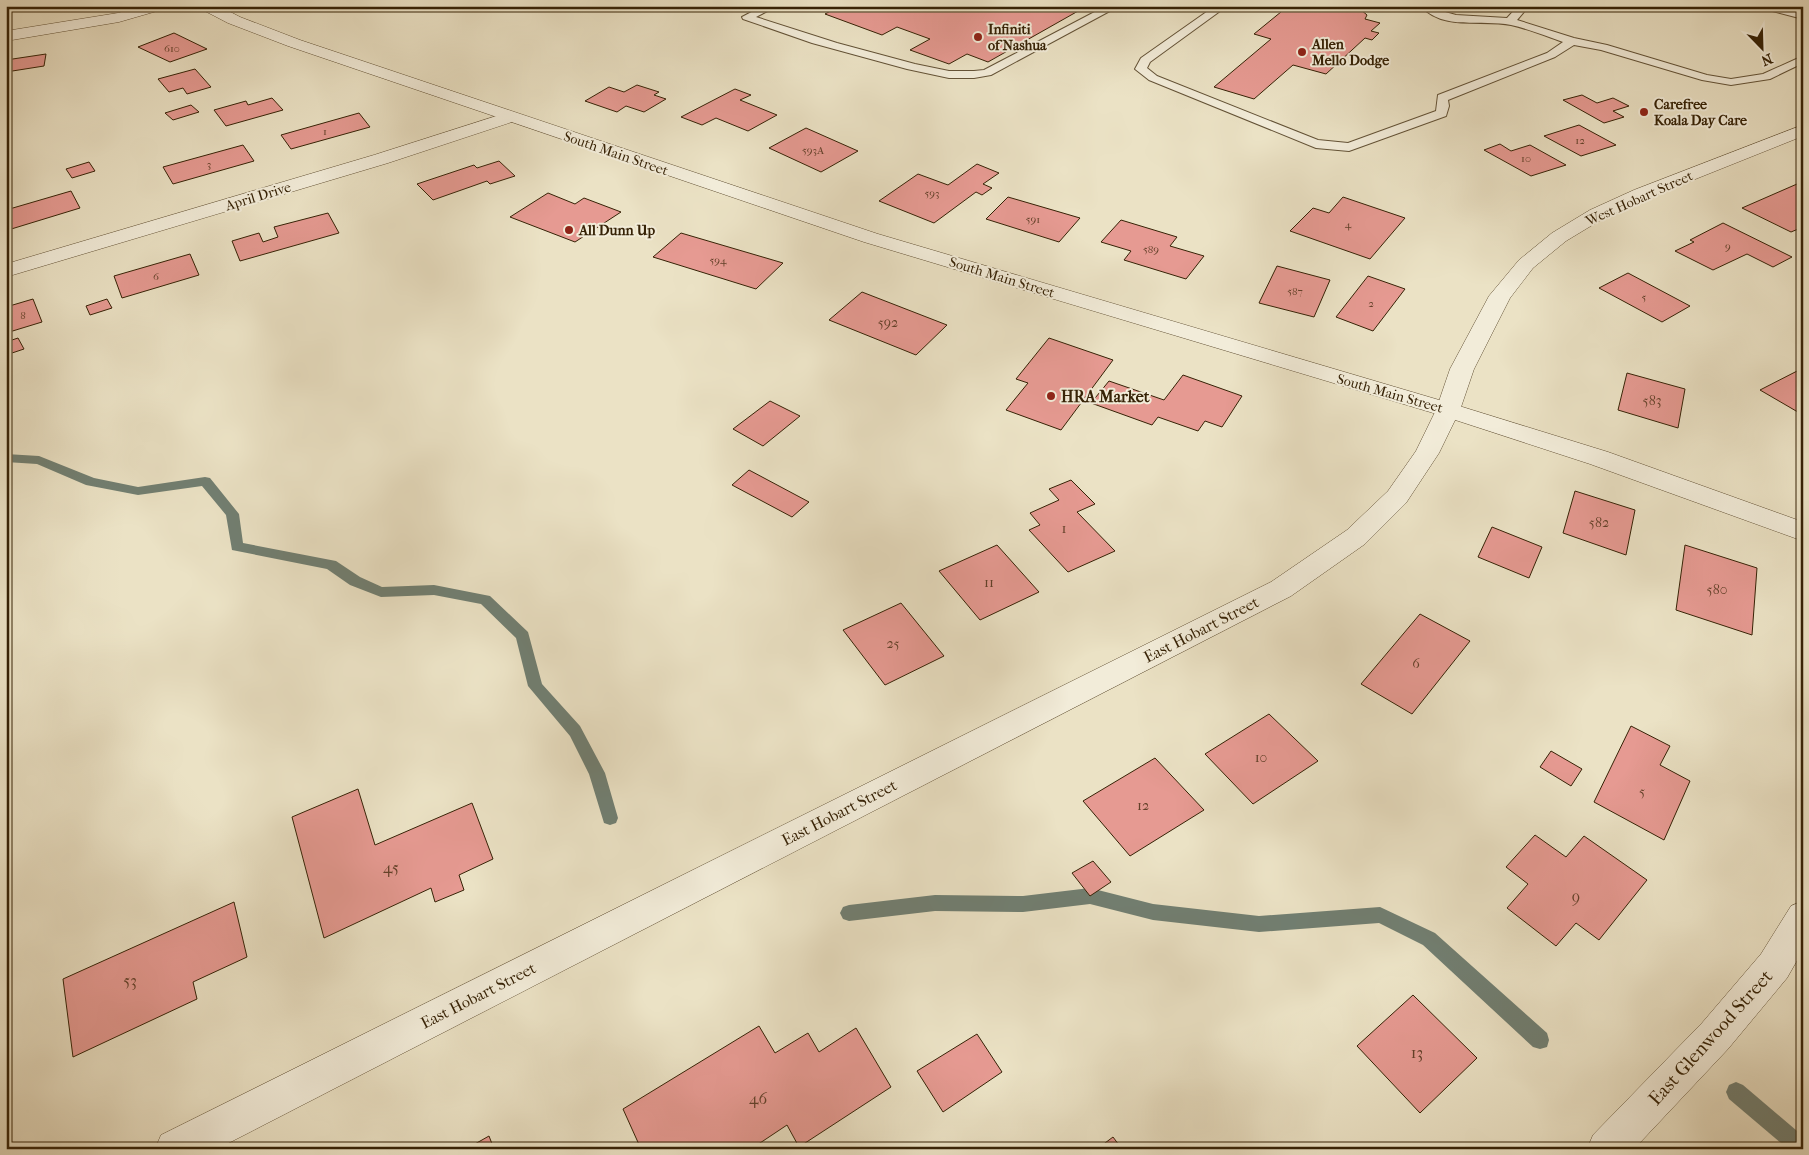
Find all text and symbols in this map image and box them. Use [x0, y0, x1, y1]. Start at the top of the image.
place label: Infiniti of Nashua [988, 21, 1047, 54]
north arrow [1736, 22, 1786, 72]
marker: Infiniti of Nashua [972, 31, 984, 43]
place label: Allen Mello Dodge [1311, 36, 1389, 69]
house number: 610 [164, 42, 180, 55]
marker: Allen Mello Dodge [1296, 46, 1308, 58]
text: N [1758, 50, 1775, 70]
place label: Carefree Koala Day Care [1654, 96, 1747, 129]
marker: Carefree Koala Day Care [1638, 106, 1650, 118]
house number: 1 [323, 125, 327, 138]
street label: South Main Street [561, 128, 670, 179]
house number: 12 [1575, 134, 1585, 147]
house number: 593A [802, 144, 825, 157]
house number: 10 [1521, 152, 1531, 165]
house number: 3 [207, 158, 211, 171]
street label: West Hobart Street [1582, 167, 1695, 230]
street label: April Drive [222, 178, 293, 215]
house number: 593 [924, 187, 940, 200]
house number: 591 [1026, 213, 1040, 226]
house number: 4 [1345, 218, 1352, 231]
place label: All Dunn Up [578, 222, 656, 239]
marker: All Dunn Up [563, 224, 575, 236]
house number: 9 [1725, 240, 1731, 253]
house number: 589 [1143, 243, 1159, 256]
street label: South Main Street [947, 253, 1057, 302]
house number: 594 [710, 254, 727, 267]
house number: 6 [153, 270, 159, 283]
house number: 587 [1287, 285, 1303, 298]
house number: 5 [1642, 291, 1647, 304]
house number: 2 [1368, 297, 1374, 310]
house number: 8 [20, 309, 26, 322]
house number: 592 [878, 314, 898, 331]
street label: South Main Street [1335, 370, 1445, 417]
place label: HRA Market [1061, 387, 1150, 406]
marker: HRA Market [1045, 390, 1057, 402]
house number: 583 [1643, 392, 1661, 409]
house number: 582 [1589, 514, 1609, 531]
house number: 1 [1062, 520, 1067, 537]
house number: 11 [984, 574, 994, 591]
house number: 580 [1707, 581, 1727, 598]
street label: East Hobart Street [1140, 592, 1262, 667]
house number: 25 [886, 635, 900, 652]
house number: 6 [1412, 655, 1420, 672]
house number: 10 [1255, 749, 1267, 766]
street label: East Hobart Street [778, 775, 900, 850]
house number: 5 [1639, 783, 1645, 800]
house number: 12 [1137, 797, 1149, 814]
house number: 45 [383, 858, 399, 877]
house number: 9 [1572, 887, 1580, 906]
street label: East Hobart Street [417, 958, 539, 1033]
street label: East Glenwood Street [1644, 965, 1777, 1110]
house number: 53 [123, 971, 137, 990]
house number: 13 [1411, 1043, 1423, 1062]
house number: 46 [749, 1089, 767, 1108]

